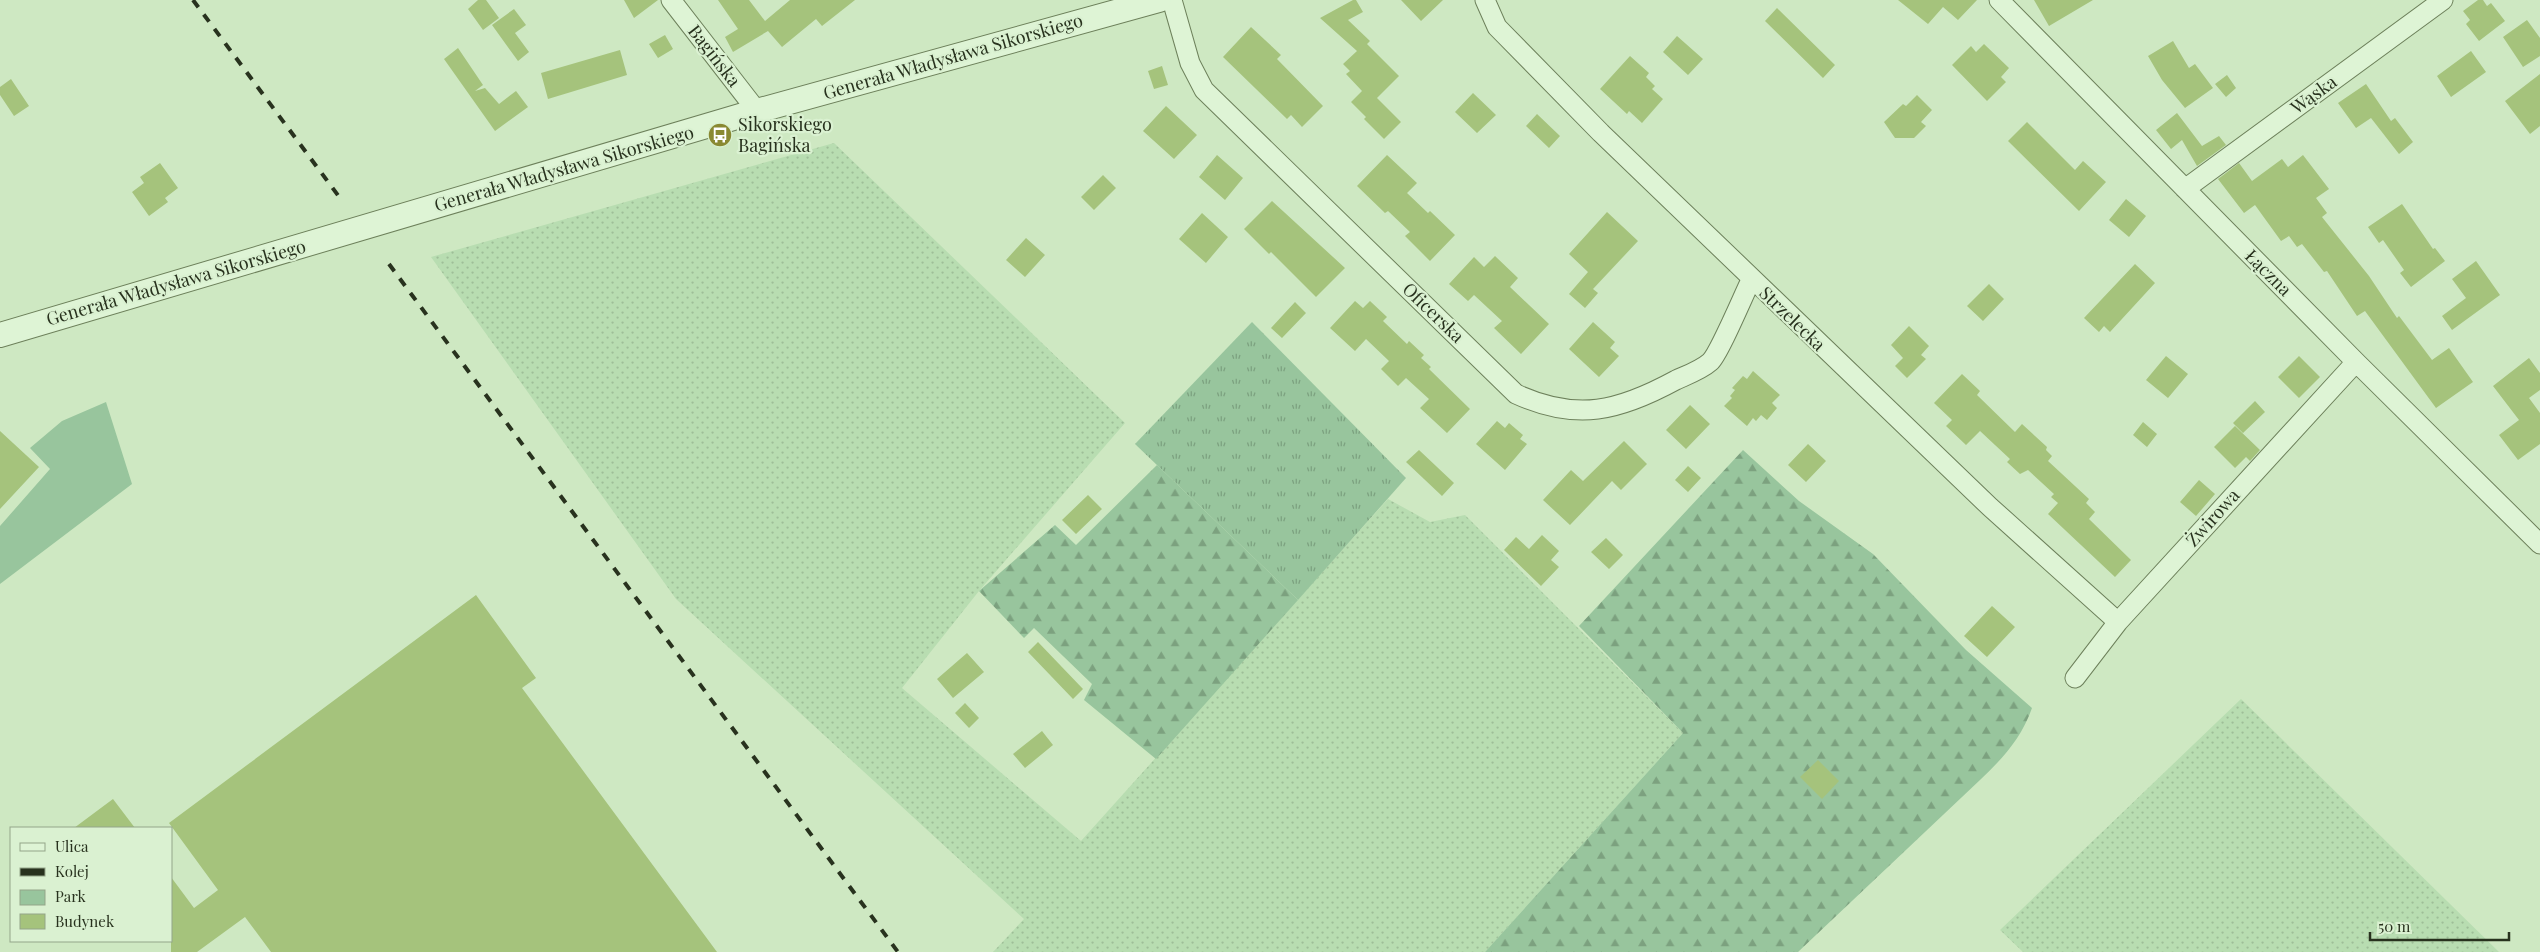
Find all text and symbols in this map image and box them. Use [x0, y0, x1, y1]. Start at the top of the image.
street label: Generała Władysława Sikorskiego [820, 7, 1085, 105]
street label: Bagińska [683, 19, 747, 91]
street label: Wąska [2285, 69, 2341, 120]
place label: Sikorskiego Bagińska [738, 112, 832, 157]
street label: Generała Władysława Sikorskiego [431, 119, 696, 217]
bus stop icon: Sikorskiego Bagińska [707, 122, 733, 148]
street label: Generała Władysława Sikorskiego [43, 233, 308, 331]
street label: Łączna [2240, 244, 2297, 301]
street label: Oficerska [1398, 277, 1470, 348]
street label: Strzelecka [1754, 281, 1831, 356]
street label: Żwirowa [2180, 483, 2244, 551]
legend [10, 827, 172, 942]
text: Ulica [55, 836, 89, 856]
text: Kolej [55, 861, 89, 881]
text: Park [55, 886, 87, 906]
scale bar [2370, 910, 2509, 942]
text: Budynek [55, 911, 115, 931]
text: 50 m [2378, 916, 2411, 936]

